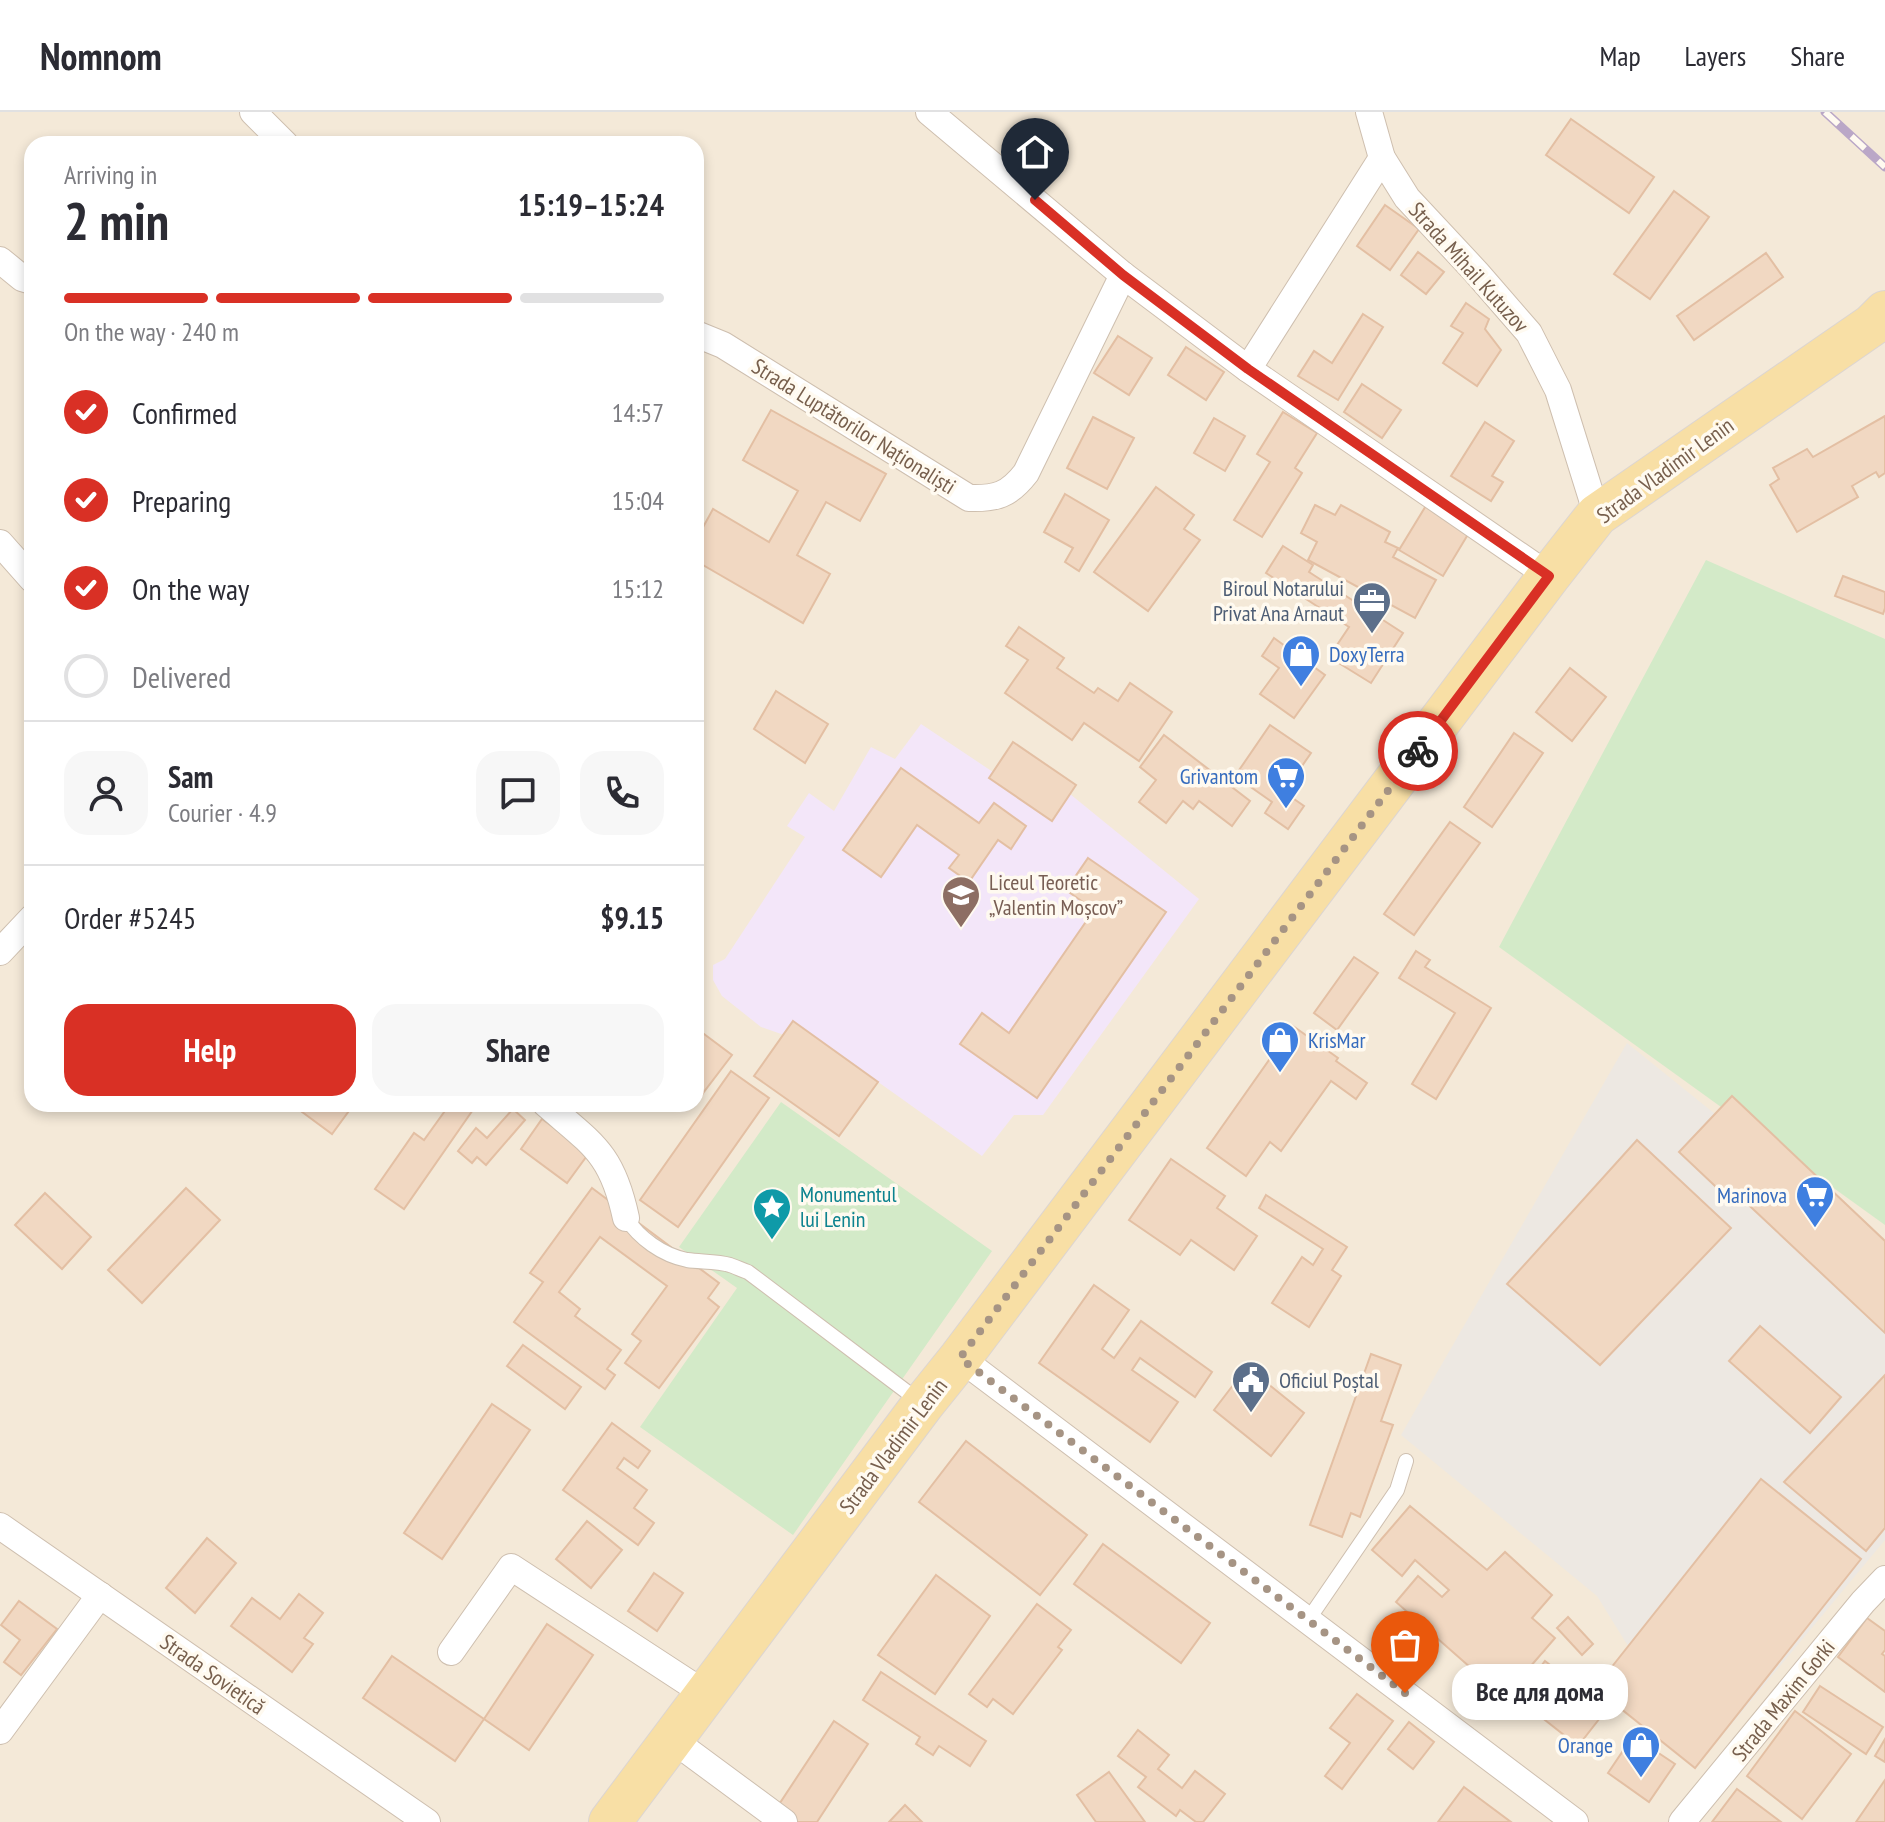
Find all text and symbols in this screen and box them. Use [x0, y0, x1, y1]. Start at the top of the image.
text: Nomnom [40, 31, 162, 80]
text: Map [1599, 37, 1641, 74]
text: Layers [1685, 37, 1746, 74]
text: Share [1790, 37, 1845, 74]
pin [1001, 118, 1069, 200]
icon: home [1013, 130, 1057, 174]
text: Arriving in [64, 158, 157, 191]
text: 15:19–15:24 [518, 185, 664, 224]
text: 2 min [64, 187, 169, 254]
street label: Strada Mihail Kutuzov [1403, 196, 1535, 338]
text: On the way · 240 m [64, 315, 239, 348]
street label: Strada Luptătorilor Naționaliști [747, 352, 961, 500]
icon: check [64, 390, 108, 434]
text: Confirmed [132, 393, 237, 432]
text: 14:57 [612, 396, 664, 429]
street label: Strada Vladimir Lenin [1591, 411, 1739, 529]
icon: check [64, 478, 108, 522]
text: Preparing [132, 481, 231, 520]
text: 15:04 [612, 484, 664, 517]
icon: check [64, 566, 108, 610]
text: On the way [132, 569, 249, 608]
text: 15:12 [612, 572, 664, 605]
place label: Biroul Notarului Privat Ana Arnaut [1213, 574, 1344, 627]
office icon: Biroul Notarului Privat Ana Arnaut [1351, 580, 1393, 635]
shop icon: DoxyTerra [1280, 633, 1322, 688]
place label: DoxyTerra [1329, 640, 1404, 668]
text: Delivered [132, 657, 231, 696]
courier [1378, 711, 1458, 791]
icon: bike [1396, 729, 1440, 773]
button: person [64, 751, 148, 835]
button: chat [476, 751, 560, 835]
button: phone [580, 751, 664, 835]
supermarket icon: Grivantom [1265, 755, 1307, 810]
text: Sam [168, 757, 213, 796]
place label: Grivantom [1180, 762, 1258, 790]
text: Courier · 4.9 [168, 796, 277, 829]
place label: Liceul Teoretic „Valentin Moșcov” [989, 868, 1123, 921]
school or university icon: Liceul Teoretic „Valentin Moșcov” [940, 874, 982, 929]
text: Order #5245 [64, 898, 196, 937]
text: $9.15 [600, 898, 664, 937]
button: Help [64, 1004, 356, 1096]
button: Share [372, 1004, 664, 1096]
shop icon: KrisMar [1259, 1019, 1301, 1074]
place label: KrisMar [1308, 1026, 1365, 1054]
supermarket icon: Marinova [1794, 1174, 1836, 1229]
place label: Monumentul lui Lenin [800, 1180, 897, 1233]
place label: Marinova [1717, 1181, 1787, 1209]
place icon: Monumentul lui Lenin [751, 1186, 793, 1241]
public building icon: Oficiul Poștal [1230, 1359, 1272, 1414]
place label: Oficiul Poștal [1279, 1366, 1380, 1394]
street label: Strada Vladimir Lenin [833, 1373, 953, 1519]
pin [1371, 1611, 1439, 1693]
icon: bag [1383, 1623, 1427, 1667]
street label: Strada Sovietică [155, 1628, 271, 1720]
street label: Strada Maxim Gorki [1725, 1633, 1841, 1767]
callout: Все для дома [1453, 1665, 1629, 1721]
text: Все для дома [1476, 1675, 1604, 1708]
shop icon: Orange [1620, 1724, 1662, 1779]
place label: Orange [1558, 1731, 1613, 1759]

